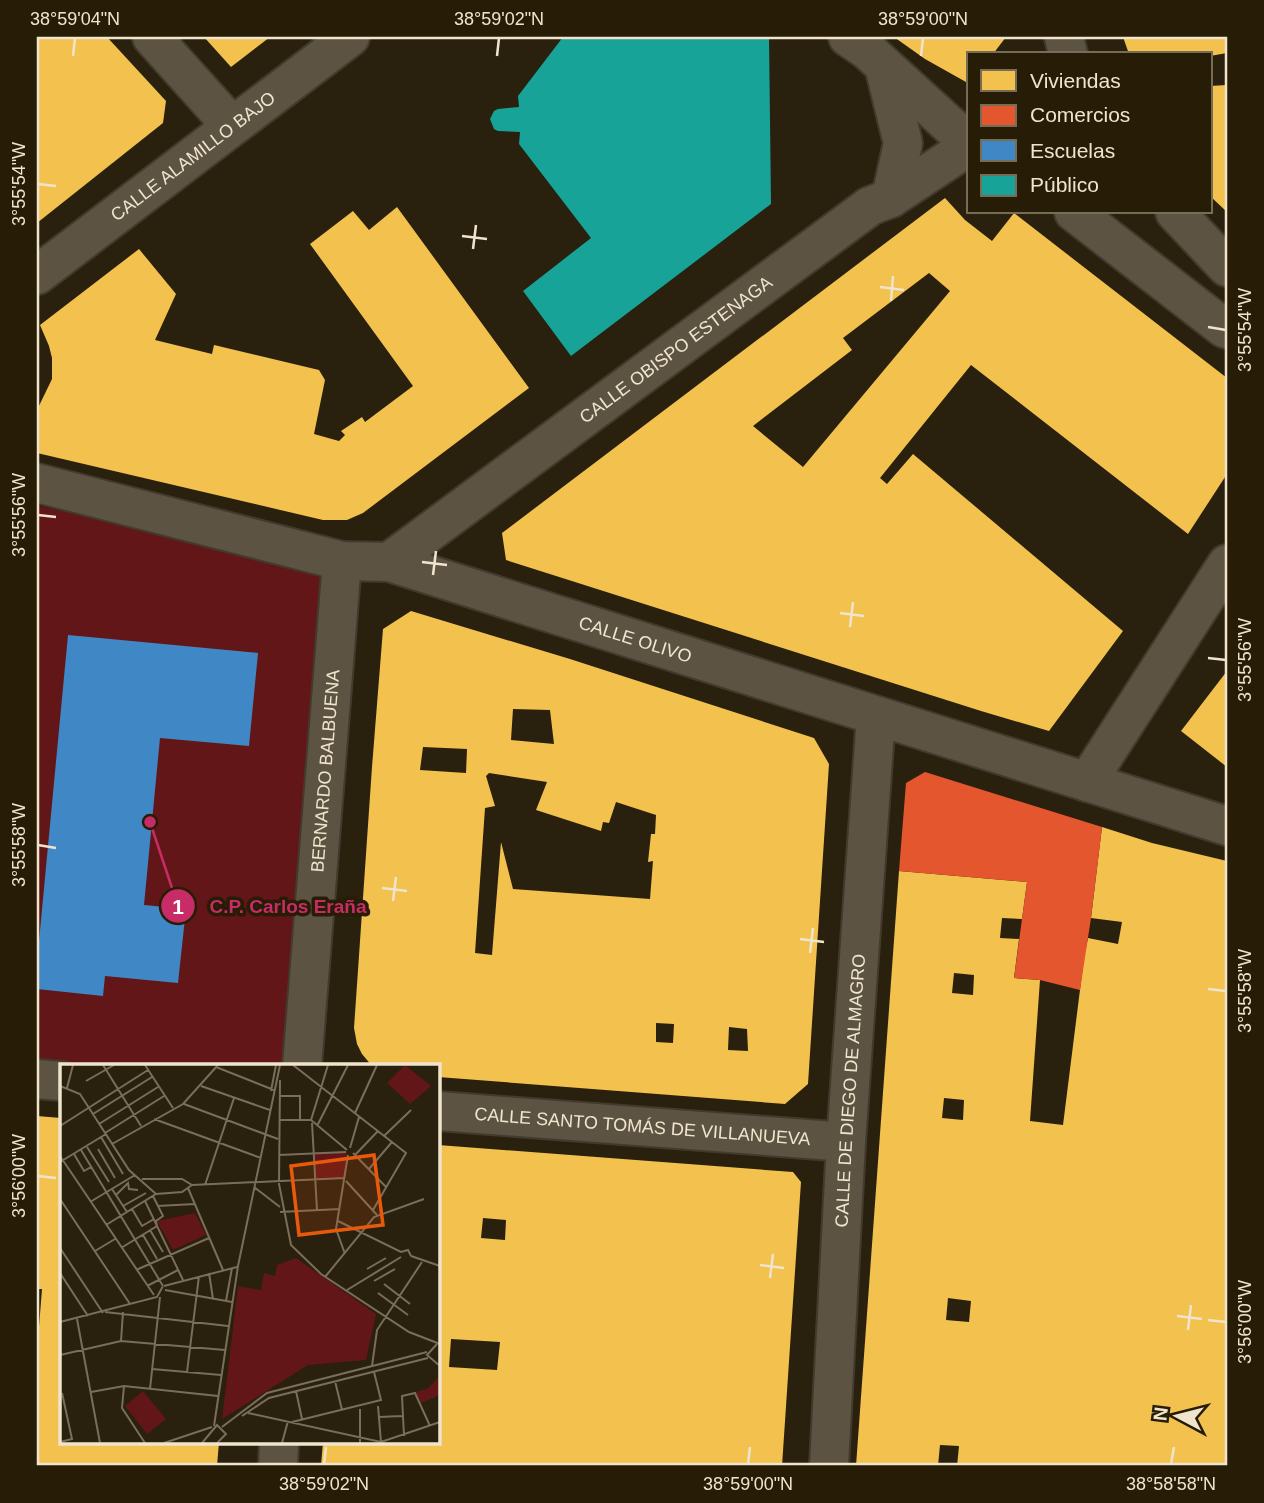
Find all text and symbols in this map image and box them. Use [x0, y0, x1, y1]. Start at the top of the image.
text: 38°59'04"N [30, 9, 120, 29]
text: 38°59'02"N [454, 9, 544, 29]
text: 38°59'00"N [878, 9, 968, 29]
legend [967, 52, 1212, 214]
text: Viviendas [1030, 69, 1121, 92]
street label: CALLE ALAMILLO BAJO [107, 87, 279, 225]
text: Comercios [1030, 103, 1130, 126]
text: Escuelas [1030, 139, 1115, 162]
text: 3°55'54"W [9, 142, 29, 226]
text: Público [1030, 173, 1099, 196]
street label: CALLE OBISPO ESTENAGA [576, 272, 776, 427]
text: 3°55'54"W [1235, 288, 1255, 372]
text: 3°55'56"W [9, 473, 29, 557]
street label: CALLE OLIVO [576, 612, 694, 667]
text: 3°55'56"W [1235, 618, 1255, 702]
street label: BERNARDO BALBUENA [307, 669, 343, 873]
text: 3°55'58"W [9, 803, 29, 887]
callout: C.P. Carlos Eraña [161, 886, 381, 926]
text: 1 [172, 895, 184, 918]
text: C.P. Carlos Eraña [209, 896, 367, 917]
text: 3°55'58"W [1235, 949, 1255, 1033]
street label: CALLE DE DIEGO DE ALMAGRO [832, 953, 869, 1228]
inset map [60, 1064, 439, 1444]
street label: CALLE SANTO TOMÁS DE VILLANUEVA [474, 1104, 811, 1149]
text: 3°56'00"W [9, 1134, 29, 1218]
text: 3°56'00"W [1235, 1280, 1255, 1364]
north arrow [1142, 1380, 1212, 1450]
text: N [1149, 1406, 1172, 1422]
text: 38°59'02"N [279, 1474, 369, 1494]
text: 38°59'00"N [703, 1474, 793, 1494]
text: 38°58'58"N [1126, 1474, 1216, 1494]

